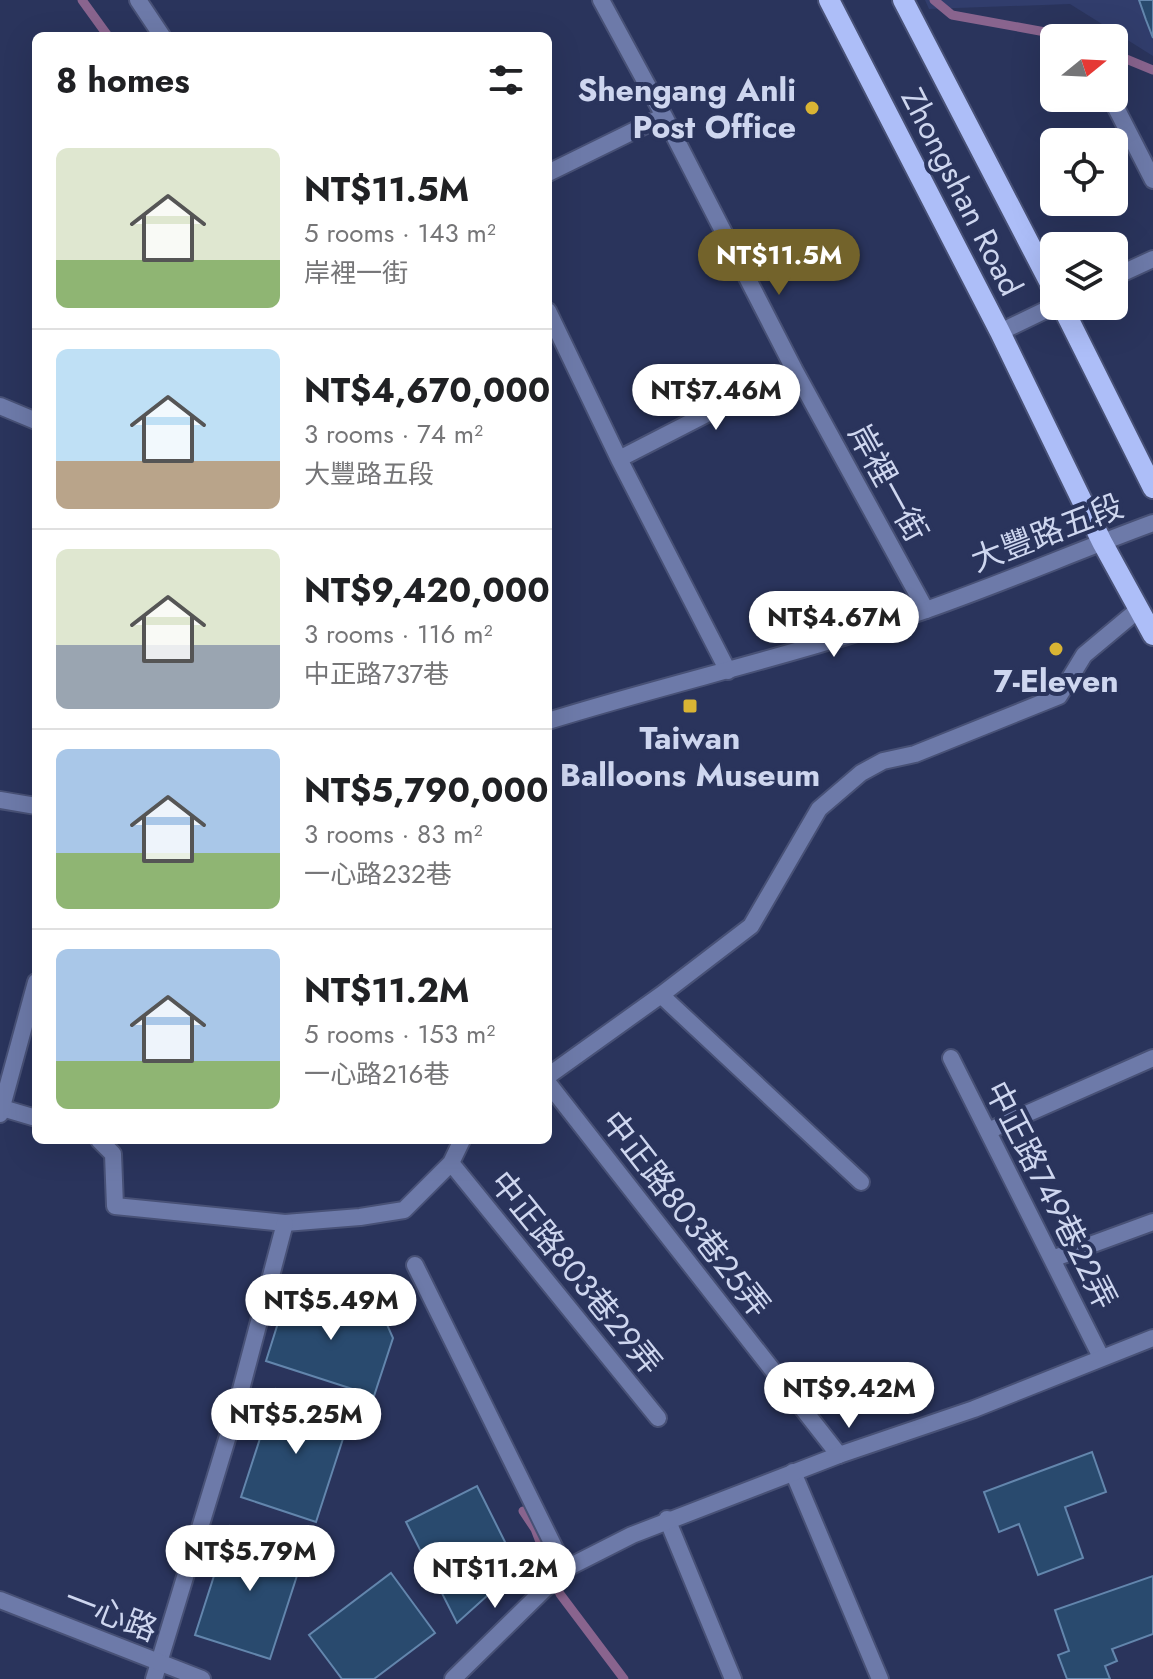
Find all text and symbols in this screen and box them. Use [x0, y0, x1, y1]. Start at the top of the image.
north arrow [1040, 24, 1128, 112]
map controls [1040, 24, 1128, 320]
text: 8 homes [56, 56, 190, 105]
icon: filters [484, 58, 528, 102]
place label: Shengang Anli Post Office [577, 67, 796, 150]
street label: Zhongshan Road [890, 80, 1034, 304]
marker: Shengang Anli Post Office [803, 99, 821, 117]
button: locate [1040, 128, 1128, 216]
text: NT$11.5M [304, 165, 469, 214]
icon: home [120, 180, 216, 276]
text: 5 rooms · 143 m² [304, 214, 496, 252]
pin: NT$11.5M [696, 229, 862, 297]
button: layers [1040, 232, 1128, 320]
text: NT$11.5M [716, 236, 842, 274]
text: 岸裡一街 [304, 254, 408, 292]
pin: NT$7.46M [633, 364, 799, 432]
text: NT$4,670,000 [304, 366, 550, 415]
text: NT$7.46M [650, 371, 782, 409]
icon: home [120, 381, 216, 477]
text: 3 rooms · 74 m² [304, 415, 483, 453]
street label: 岸裡一街 [837, 416, 939, 550]
text: 大豐路五段 [304, 455, 434, 493]
street label: 大豐路五段 [964, 483, 1130, 583]
text: NT$9,420,000 [304, 566, 550, 615]
icon: home [120, 581, 216, 677]
pin: NT$4.67M [751, 591, 917, 659]
text: NT$4.67M [767, 598, 901, 636]
text: 3 rooms · 116 m² [304, 615, 493, 653]
marker: 7-Eleven [1047, 640, 1065, 658]
text: 中正路737巷 [304, 655, 449, 693]
place label: 7-Eleven [993, 658, 1119, 704]
marker: Taiwan Balloons Museum [681, 697, 699, 715]
place label: Taiwan Balloons Museum [560, 715, 820, 798]
text: NT$5,790,000 [304, 766, 548, 815]
icon: home [120, 781, 216, 877]
text: 3 rooms · 83 m² [304, 815, 483, 853]
text: 一心路232巷 [304, 855, 452, 893]
text: NT$11.2M [304, 966, 469, 1015]
icon: home [120, 981, 216, 1077]
text: 5 rooms · 153 m² [304, 1015, 495, 1053]
text: 一心路216巷 [304, 1055, 449, 1093]
street label: 中正路749巷22弄 [974, 1073, 1128, 1317]
street label: 中正路803巷25弄 [591, 1101, 781, 1327]
street label: 中正路803巷29弄 [479, 1161, 673, 1385]
pin: NT$5.49M [248, 1274, 414, 1342]
text: NT$5.49M [263, 1281, 399, 1319]
pin: NT$9.42M [766, 1362, 932, 1430]
text: NT$9.42M [782, 1369, 916, 1407]
pin: NT$5.25M [213, 1388, 379, 1456]
text: NT$5.25M [229, 1395, 363, 1433]
pin: NT$5.79M [167, 1525, 333, 1593]
text: NT$5.79M [184, 1532, 316, 1570]
pin: NT$11.2M [412, 1542, 578, 1610]
text: NT$11.2M [432, 1549, 558, 1587]
street label: 一心路 [58, 1575, 164, 1653]

